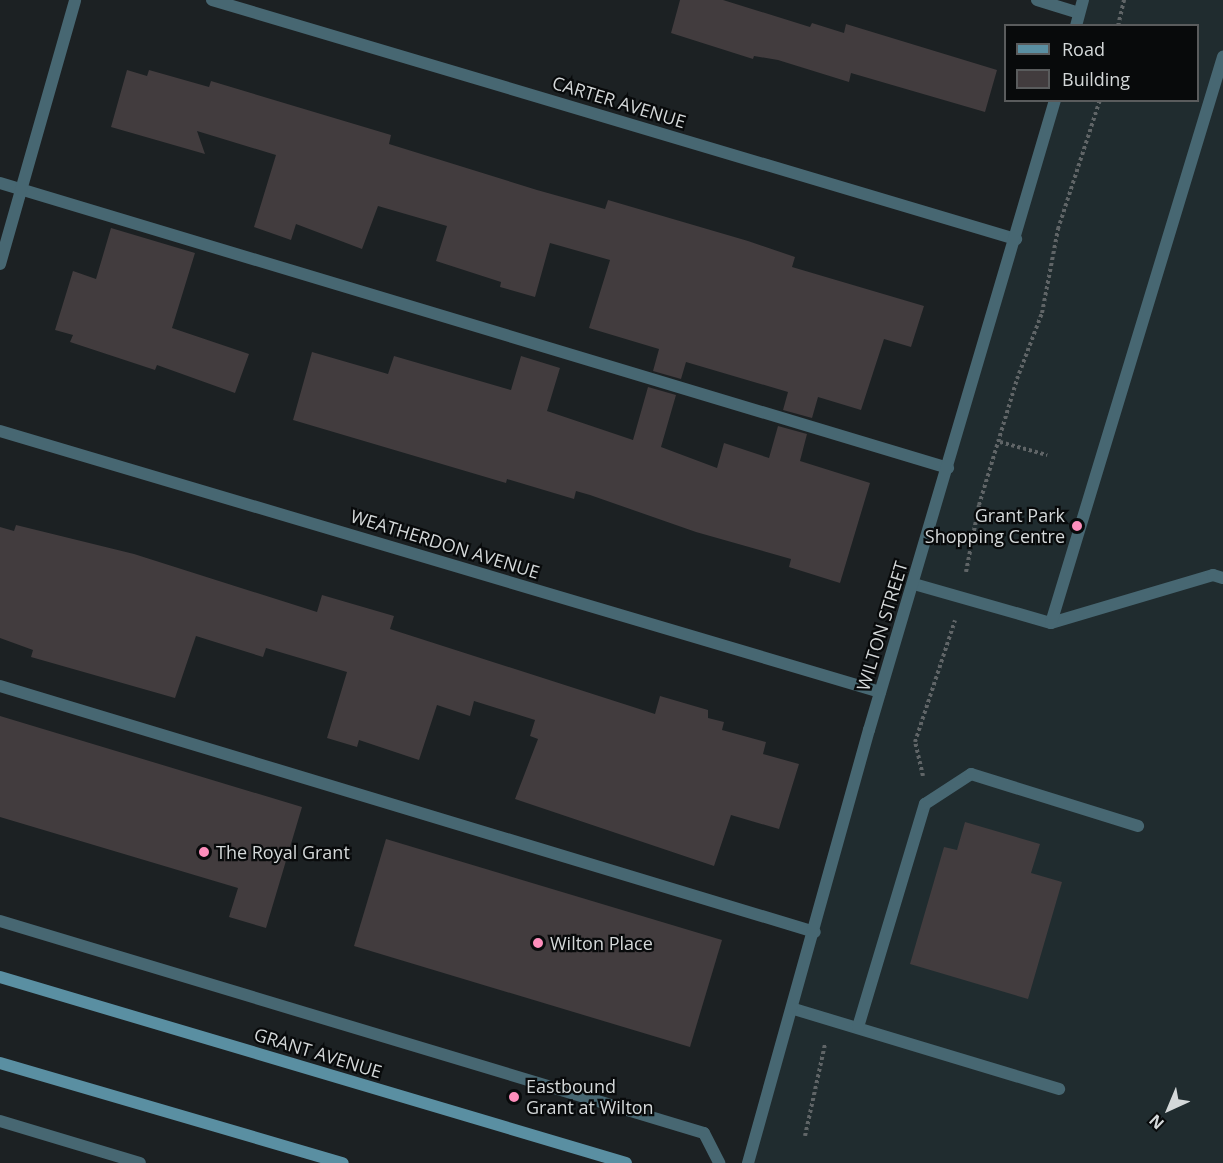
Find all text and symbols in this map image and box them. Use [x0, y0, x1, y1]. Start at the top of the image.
legend [1004, 24, 1199, 102]
text: Road [1062, 37, 1105, 61]
text: Building [1062, 67, 1130, 91]
street label: CARTER AVENUE [550, 71, 688, 133]
street label: WEATHERDON AVENUE [348, 505, 542, 583]
place label: Grant Park Shopping Centre [925, 505, 1065, 548]
marker: Grant Park Shopping Centre [1070, 519, 1084, 533]
street label: WILTON STREET [852, 559, 912, 693]
place label: The Royal Grant [216, 841, 350, 863]
marker: The Royal Grant [197, 845, 211, 859]
place label: Wilton Place [550, 932, 653, 954]
marker: Wilton Place [531, 936, 545, 950]
street label: GRANT AVENUE [251, 1023, 385, 1083]
place label: Eastbound Grant at Wilton [526, 1076, 654, 1118]
north arrow [1139, 1079, 1199, 1139]
marker: Eastbound Grant at Wilton [507, 1090, 521, 1104]
text: N [1144, 1110, 1169, 1134]

